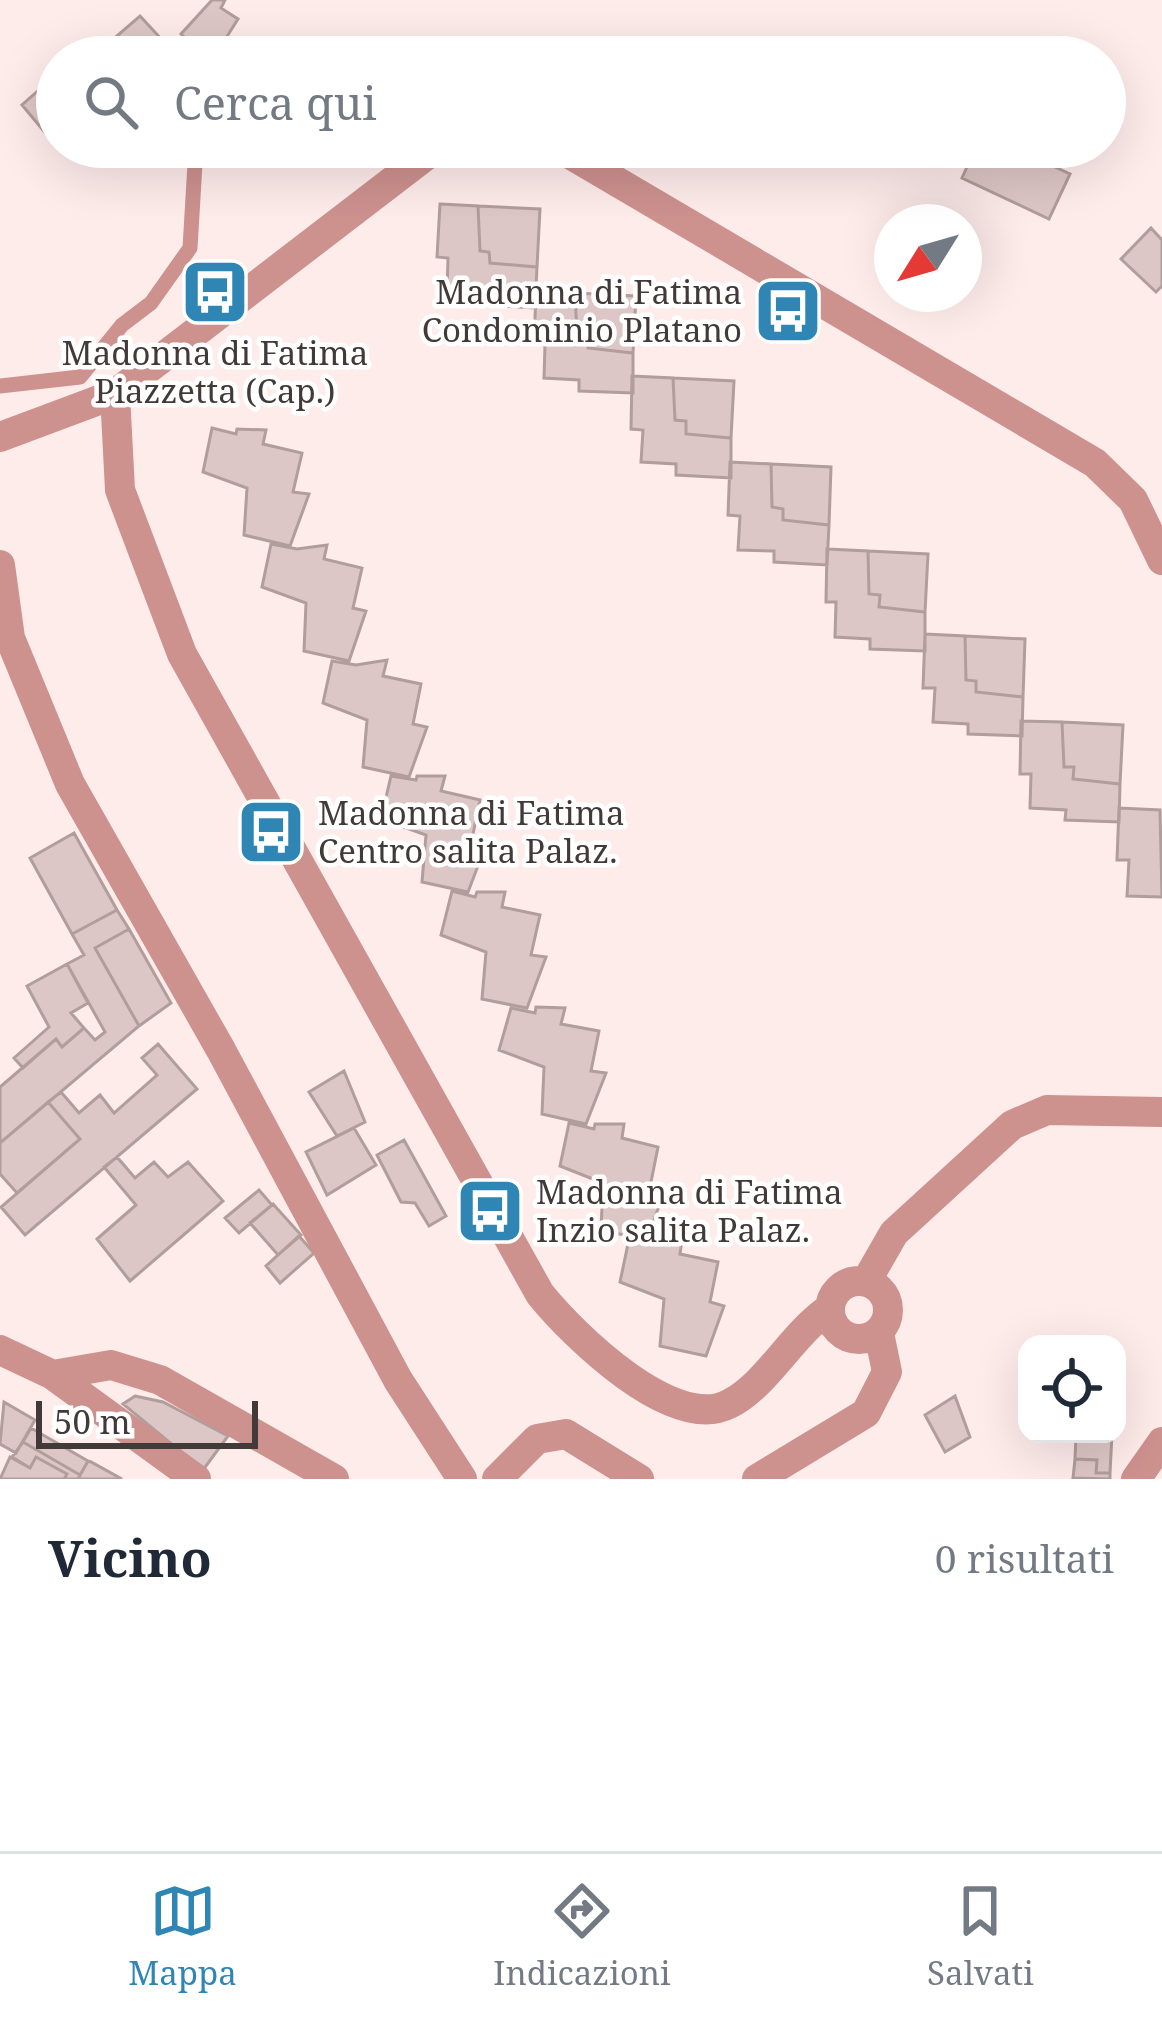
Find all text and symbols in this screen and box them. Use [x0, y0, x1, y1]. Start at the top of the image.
search box [36, 36, 1126, 168]
icon: search [78, 69, 144, 135]
text: Cerca qui [174, 72, 377, 133]
north arrow [874, 204, 982, 312]
bus stop icon: Madonna di Fatima Piazzetta (Cap.) [180, 257, 250, 327]
place label: Madonna di Fatima Condominio Platano [422, 269, 742, 352]
bus stop icon: Madonna di Fatima Condominio Platano [753, 276, 823, 346]
place label: Madonna di Fatima Piazzetta (Cap.) [62, 330, 368, 413]
place label: Madonna di Fatima Centro salita Palaz. [318, 790, 625, 873]
bus stop icon: Madonna di Fatima Centro salita Palaz. [236, 797, 306, 867]
place label: Madonna di Fatima Inzio salita Palaz. [536, 1169, 843, 1252]
bus stop icon: Madonna di Fatima Inzio salita Palaz. [455, 1176, 525, 1246]
map controls [1018, 1335, 1126, 1443]
button: locate [1018, 1335, 1126, 1443]
scale bar [36, 1395, 258, 1448]
text: 50 m [54, 1399, 131, 1444]
text: Vicino [48, 1522, 212, 1592]
text: 0 risultati [935, 1531, 1114, 1584]
tab: Mappa [128, 1878, 237, 1995]
tab: Indicazioni [493, 1878, 671, 1995]
tab: Salvati [927, 1878, 1034, 1995]

